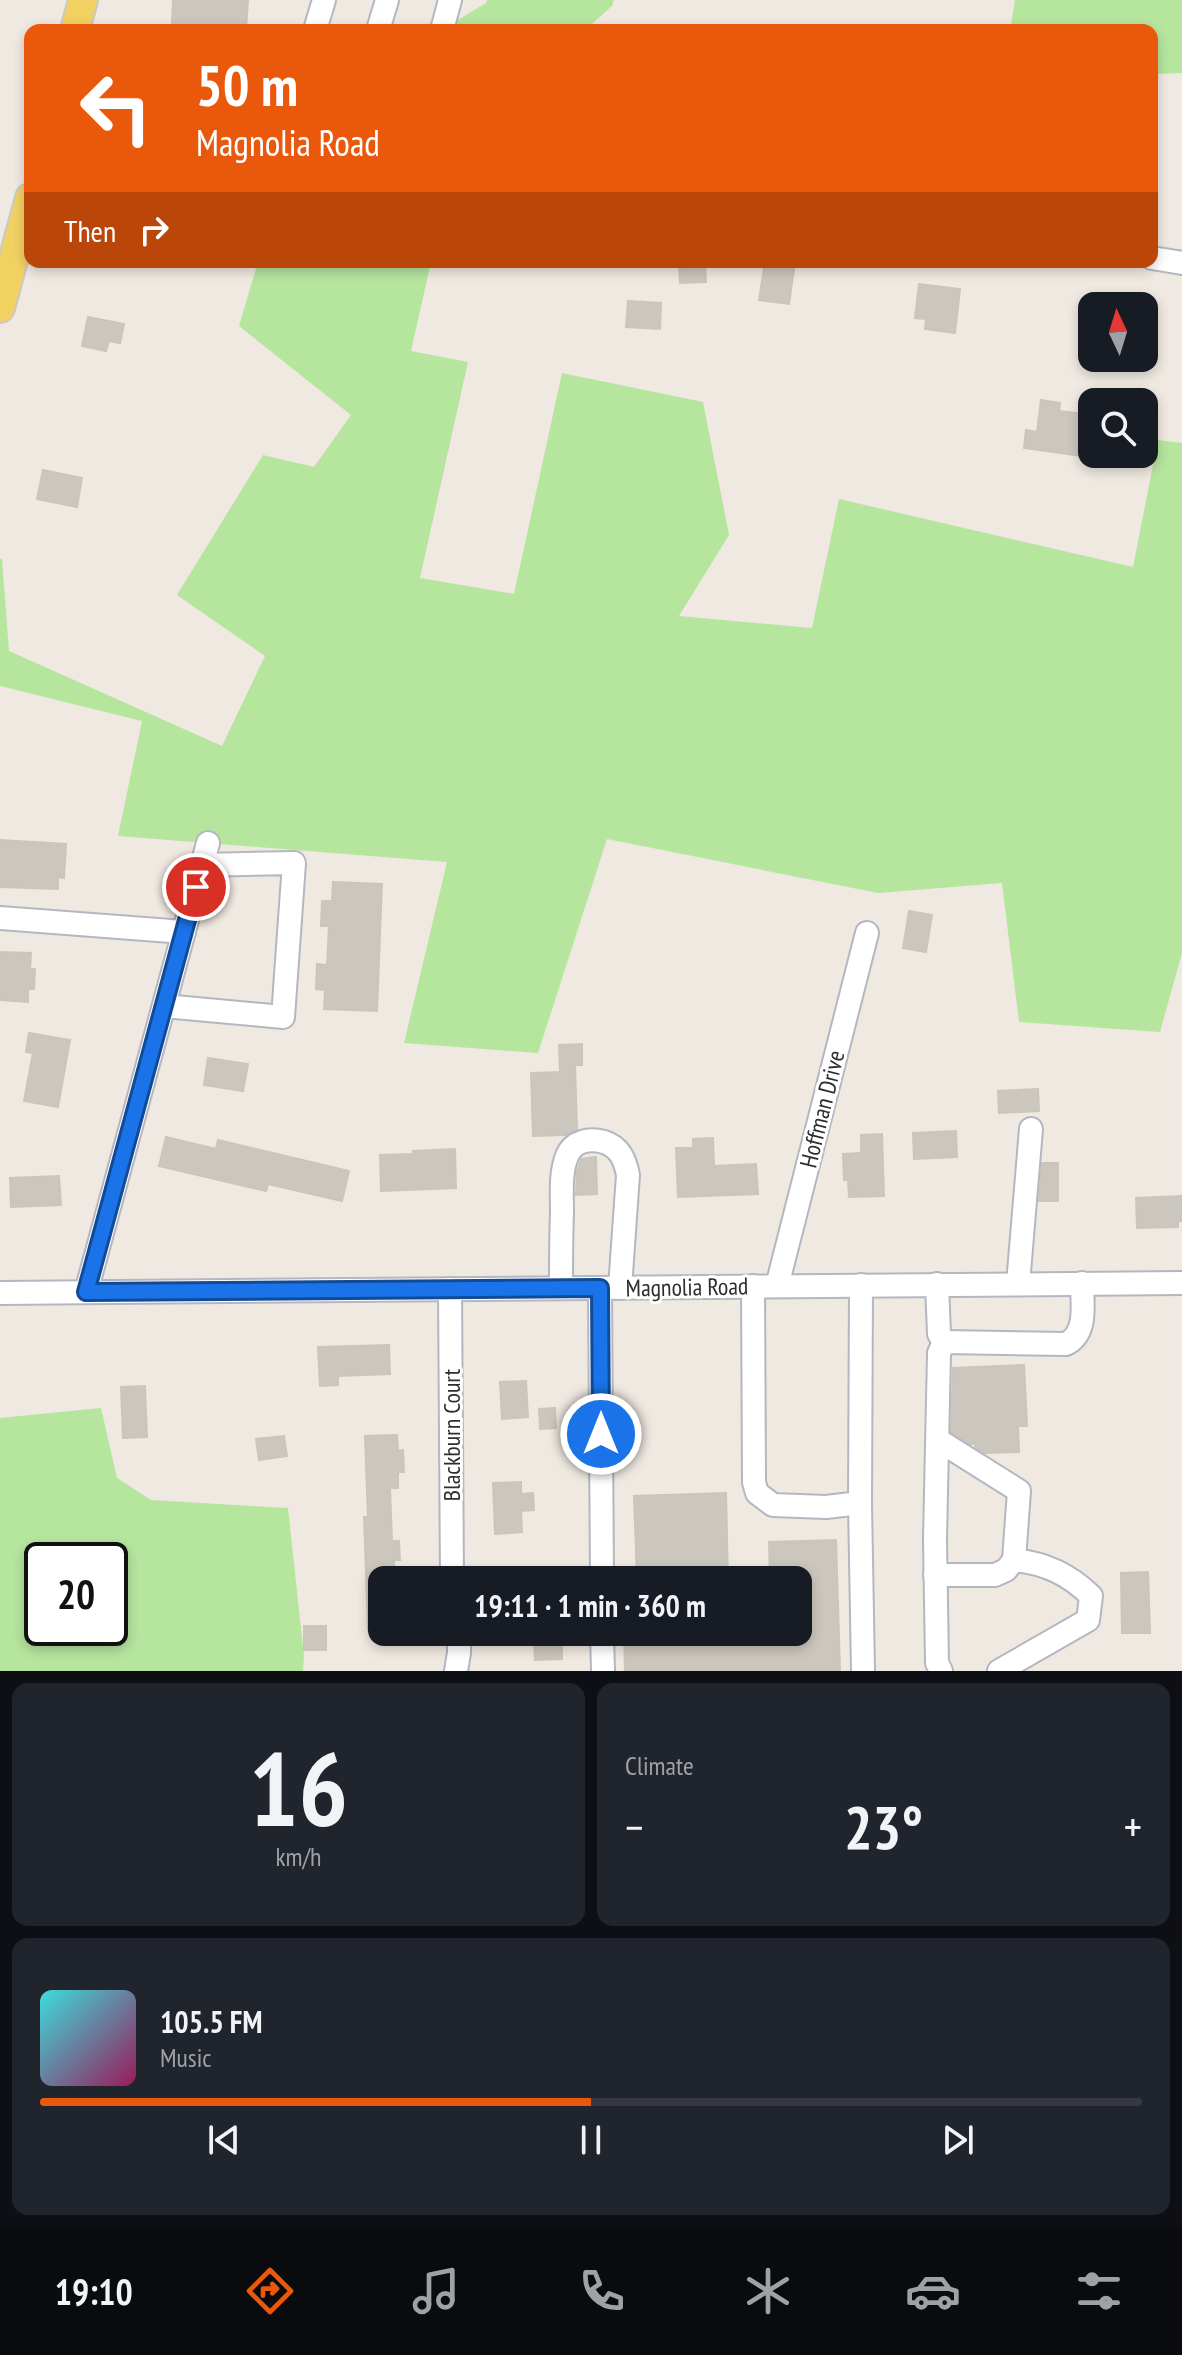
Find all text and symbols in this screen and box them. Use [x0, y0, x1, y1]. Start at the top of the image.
text: 50 m [196, 49, 298, 121]
icon: left [64, 56, 168, 160]
text: Magnolia Road [196, 119, 380, 166]
icon: right [132, 208, 176, 252]
text: Then [64, 211, 116, 250]
north arrow [1078, 292, 1158, 372]
map controls [1078, 292, 1158, 468]
button: search [1078, 388, 1158, 468]
pin [162, 853, 230, 921]
icon: arrive [174, 865, 218, 909]
street label: Hoffman Drive [792, 1047, 852, 1171]
street label: Magnolia Road [625, 1270, 749, 1304]
street label: Blackburn Court [436, 1368, 467, 1501]
position arrow [559, 1392, 643, 1476]
speed limit sign: 20 [24, 1542, 128, 1646]
text: 19:11 · 1 min · 360 m [474, 1586, 706, 1625]
text: 16 [249, 1720, 348, 1855]
text: Climate [625, 1749, 694, 1782]
text: 23° [844, 1788, 923, 1866]
text: − [625, 1798, 643, 1855]
text: + [1124, 1798, 1142, 1855]
text: km/h [275, 1840, 322, 1873]
text: 105.5 FM [160, 2002, 262, 2041]
text: Music [160, 2041, 212, 2074]
icon: previous [202, 2118, 246, 2162]
icon: pause [569, 2118, 613, 2162]
icon: next [936, 2118, 980, 2162]
icon: directions [242, 2263, 298, 2319]
icon: music [408, 2263, 464, 2319]
icon: phone [574, 2263, 630, 2319]
icon: climate [740, 2263, 796, 2319]
icon: car [905, 2263, 961, 2319]
icon: filters [1071, 2263, 1127, 2319]
text: 19:10 [55, 2268, 133, 2315]

